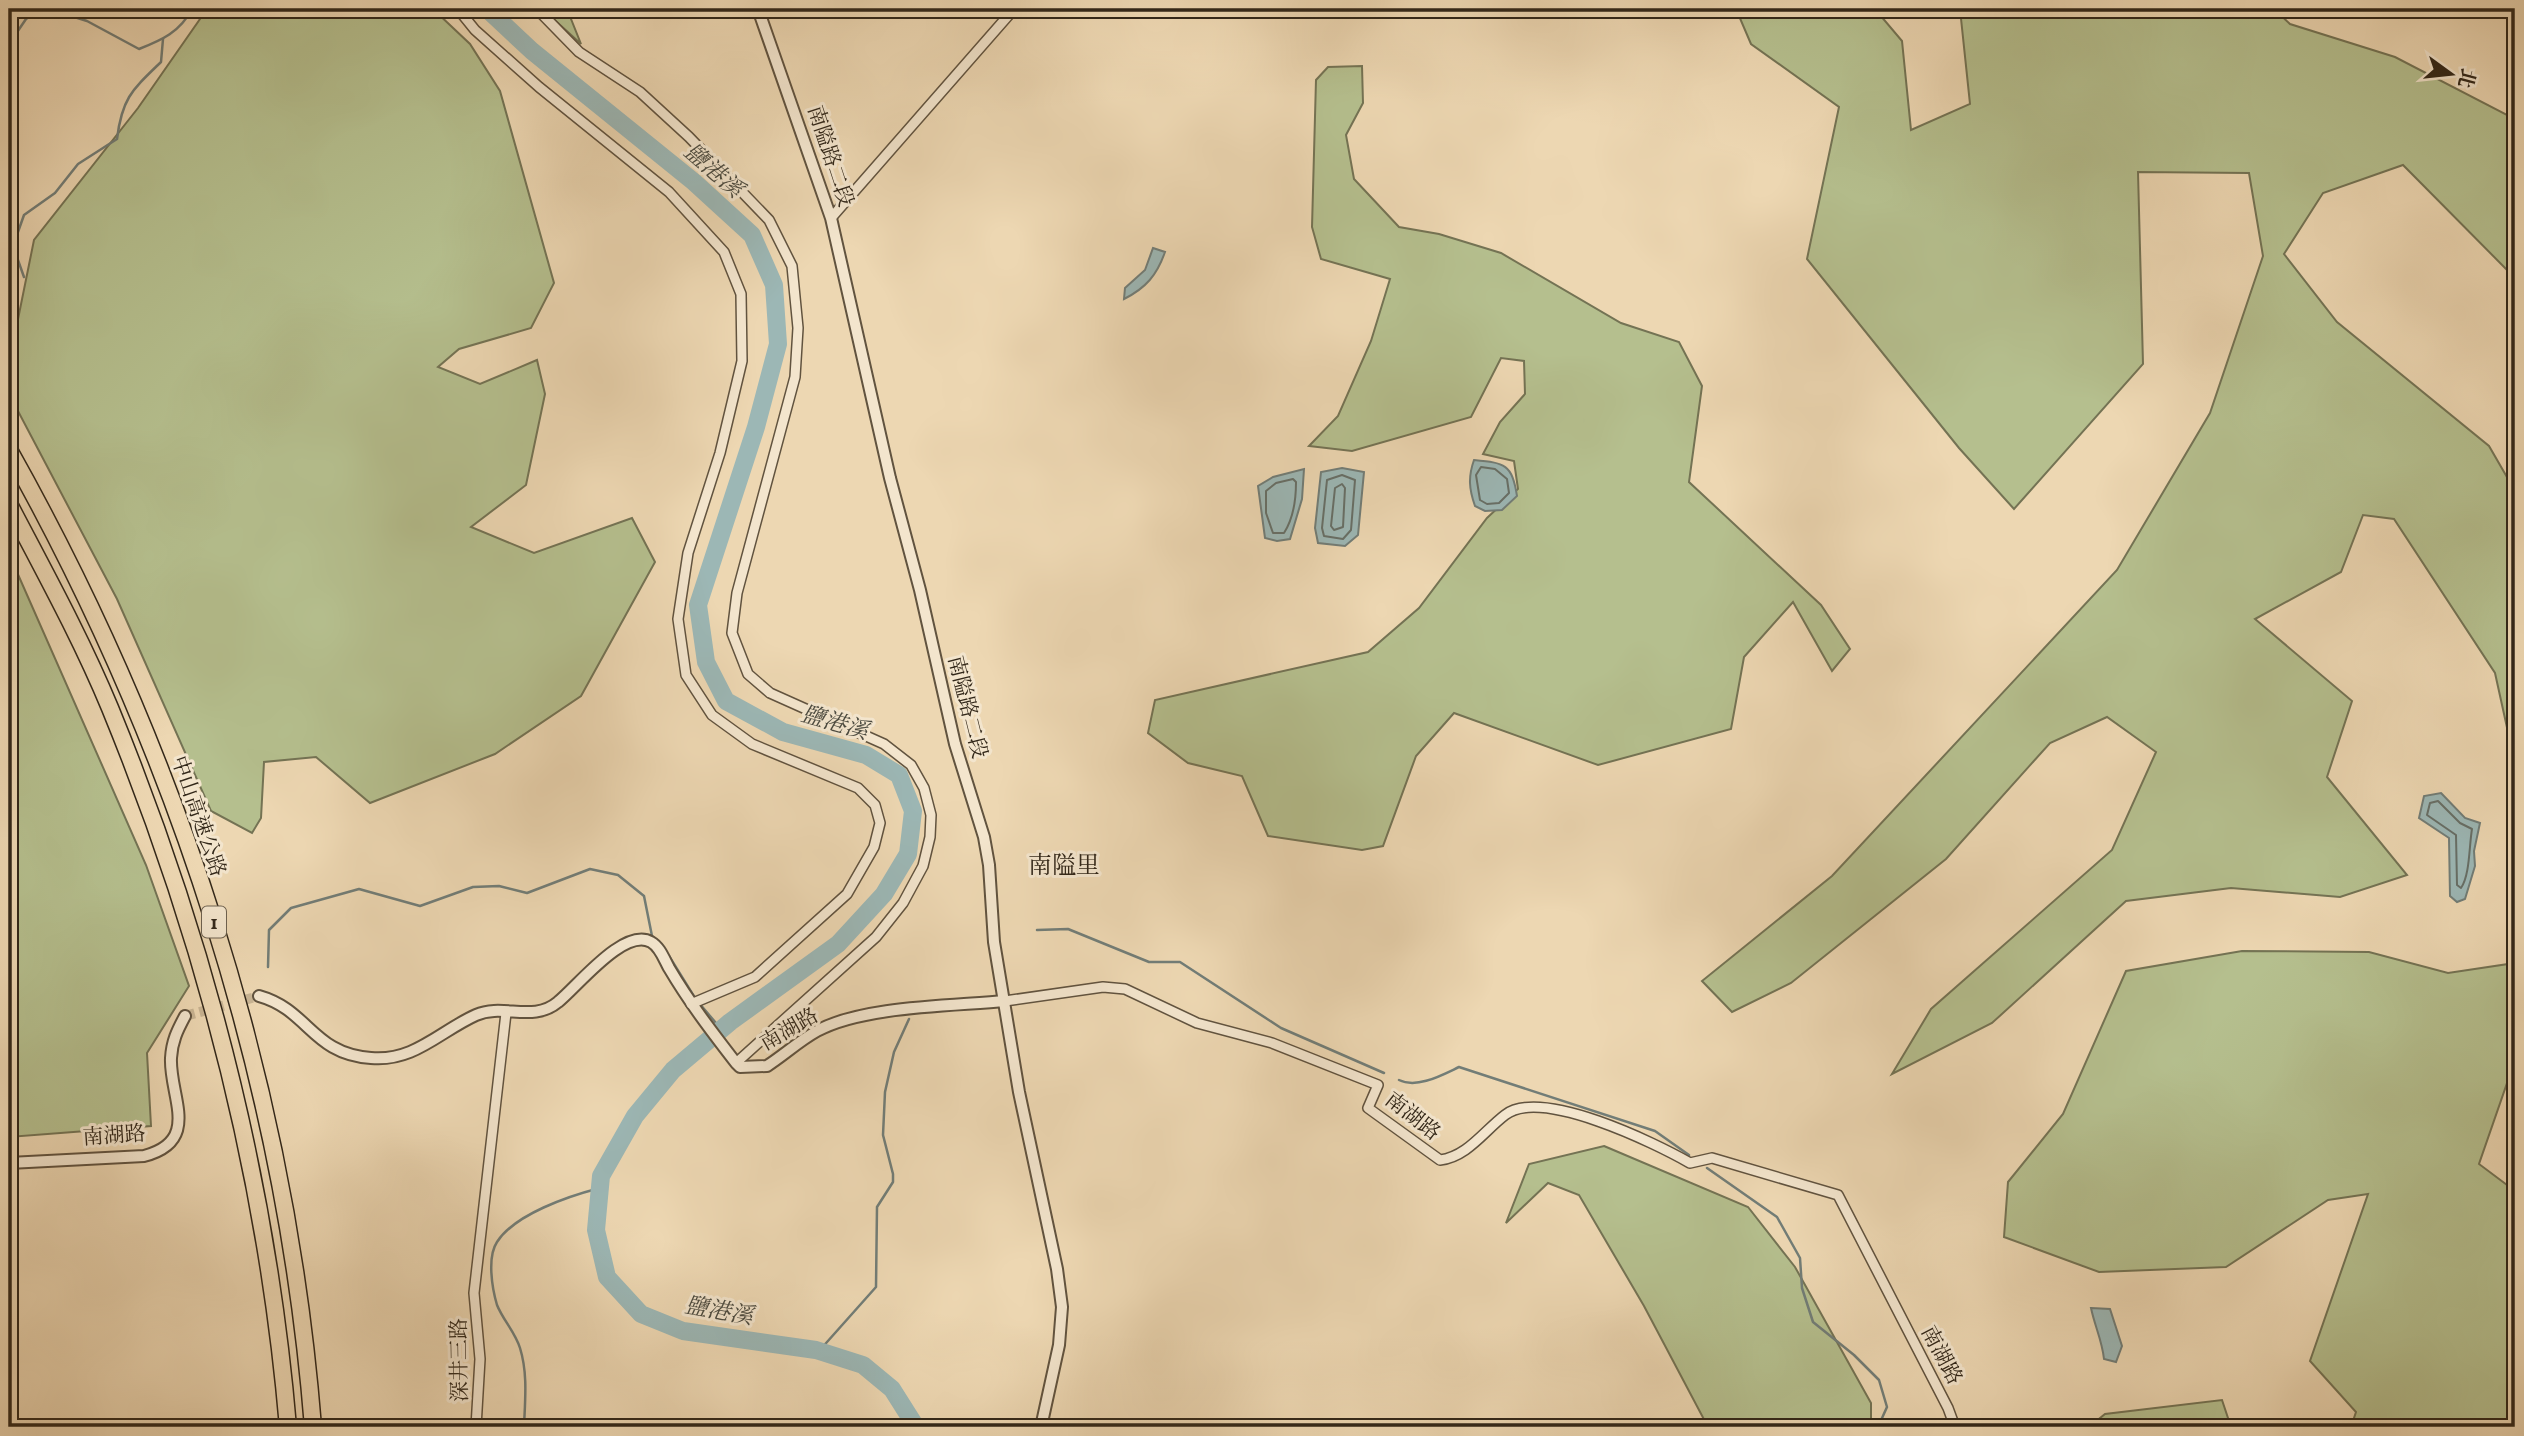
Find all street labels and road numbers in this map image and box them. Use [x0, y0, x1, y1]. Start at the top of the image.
street label: 南隘路二段 [800, 102, 860, 211]
street label: 南隘路二段 [940, 653, 993, 762]
street label: 中山高速公路 [163, 752, 232, 881]
road number: 1 [202, 906, 226, 938]
street label: 南湖路 [755, 1002, 824, 1059]
street label: 南湖路 [1378, 1086, 1446, 1148]
street label: 南湖路 [82, 1120, 147, 1153]
street label: 深井三路 [445, 1318, 476, 1402]
street label: 南湖路 [1913, 1321, 1968, 1390]

